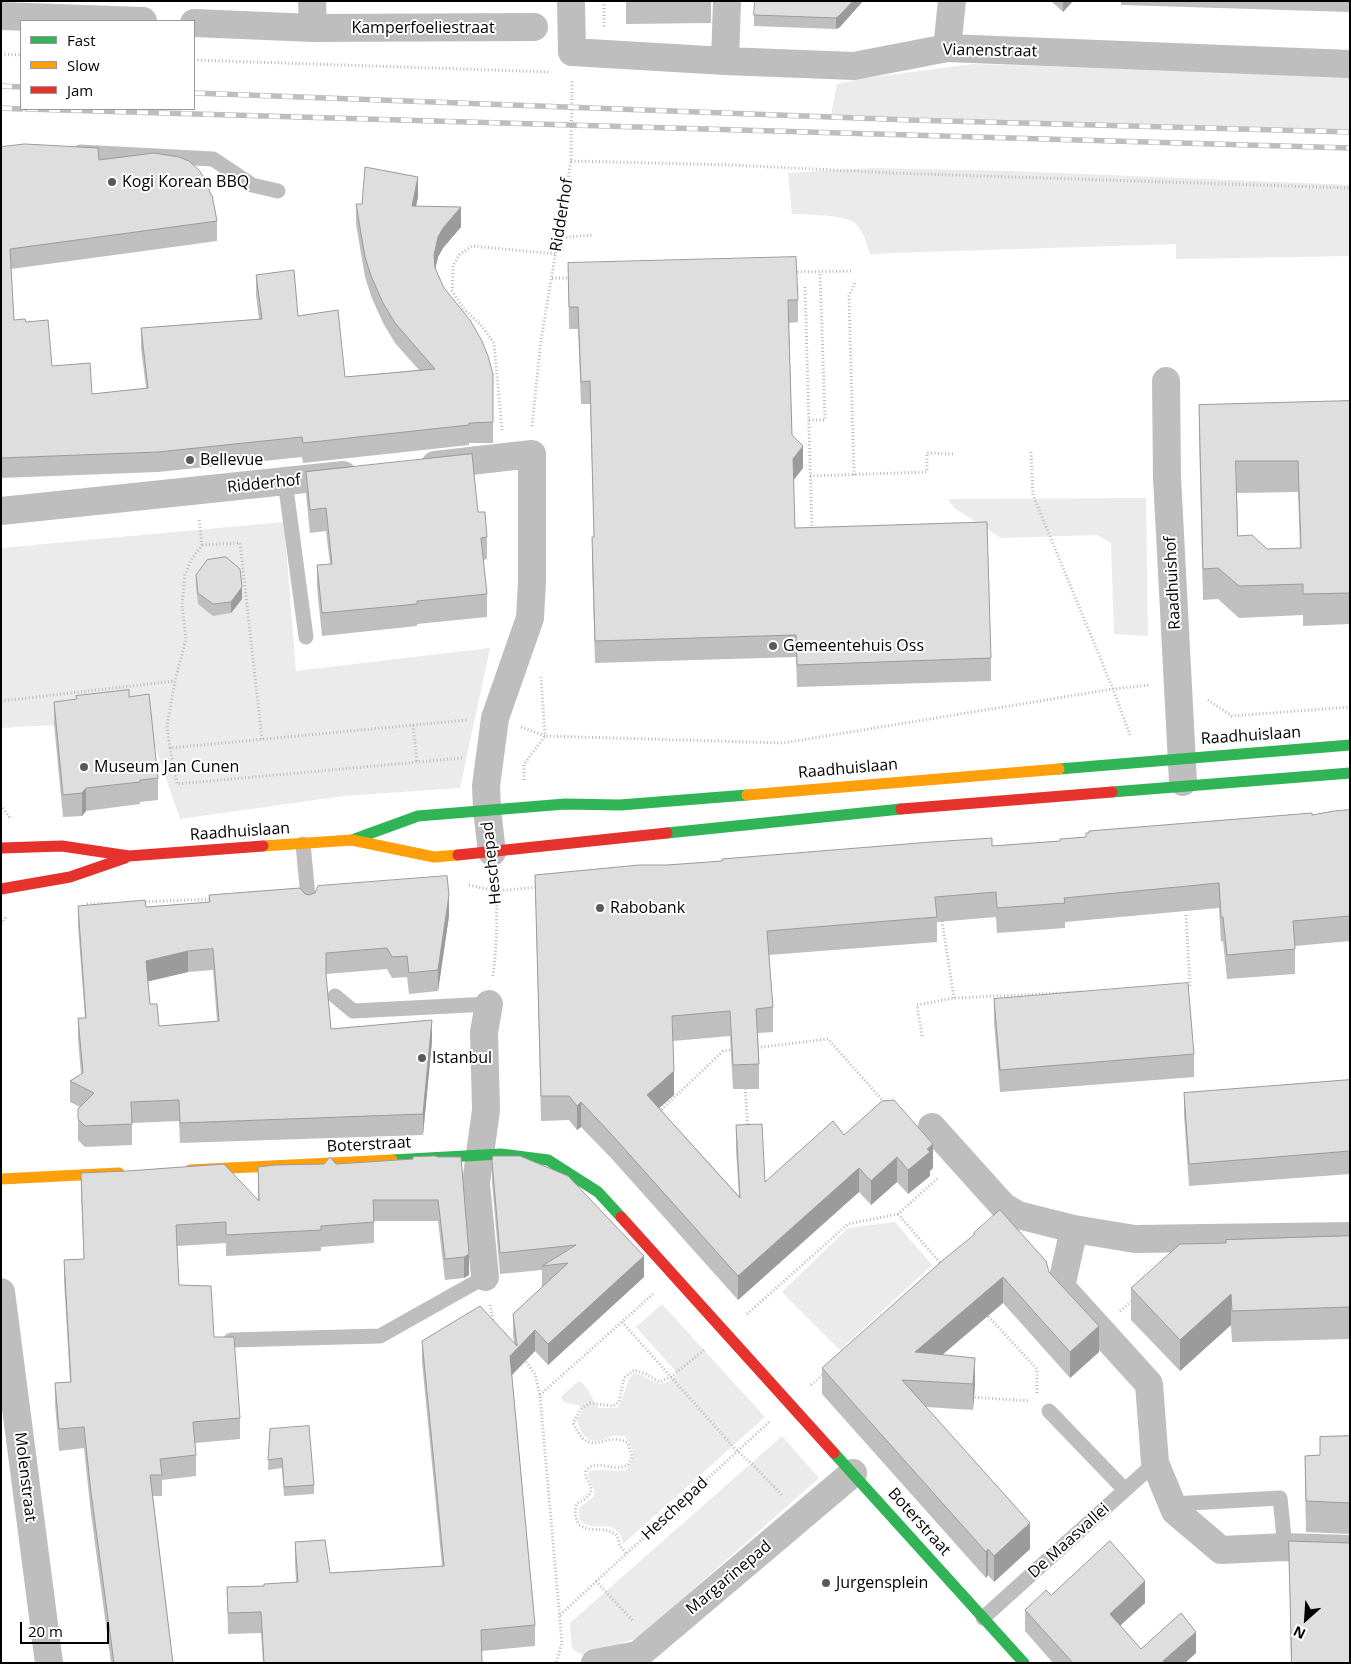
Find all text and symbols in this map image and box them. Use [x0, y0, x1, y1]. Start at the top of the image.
street label: Kamperfoeliestraat [351, 18, 495, 38]
legend [20, 20, 195, 110]
text: Fast [67, 30, 96, 50]
street label: Vianenstraat [943, 41, 1037, 61]
text: Slow [67, 55, 100, 75]
text: Jam [67, 80, 93, 100]
place label: Kogi Korean BBQ [122, 172, 249, 192]
marker: Kogi Korean BBQ [106, 176, 118, 188]
street label: Ridderhof [547, 177, 577, 253]
place label: Bellevue [200, 450, 263, 470]
marker: Bellevue [184, 454, 196, 466]
street label: Ridderhof [226, 471, 302, 497]
street label: Raadhuishof [1161, 536, 1185, 630]
place label: Gemeentehuis Oss [783, 636, 924, 656]
marker: Gemeentehuis Oss [767, 640, 779, 652]
street label: Raadhuislaan [1200, 723, 1302, 749]
street label: Raadhuislaan [797, 755, 899, 783]
place label: Museum Jan Cunen [94, 757, 239, 777]
marker: Museum Jan Cunen [78, 761, 90, 773]
street label: Raadhuislaan [189, 819, 291, 845]
street label: Heschepad [478, 821, 506, 905]
place label: Rabobank [610, 898, 685, 918]
marker: Rabobank [594, 902, 606, 914]
place label: Istanbul [432, 1048, 492, 1068]
marker: Istanbul [416, 1052, 428, 1064]
street label: Boterstraat [326, 1133, 412, 1157]
street label: Molenstraat [10, 1431, 40, 1523]
street label: Heschepad [638, 1474, 712, 1544]
street label: Boterstraat [884, 1484, 954, 1560]
street label: De Maasvallei [1024, 1500, 1114, 1582]
street label: Margarinepad [683, 1537, 775, 1619]
place label: Jurgensplein [836, 1573, 928, 1593]
marker: Jurgensplein [820, 1577, 832, 1589]
north arrow [1281, 1594, 1331, 1644]
scale bar [22, 1612, 111, 1644]
text: 20 m [28, 1621, 63, 1641]
text: N [1290, 1622, 1308, 1644]

